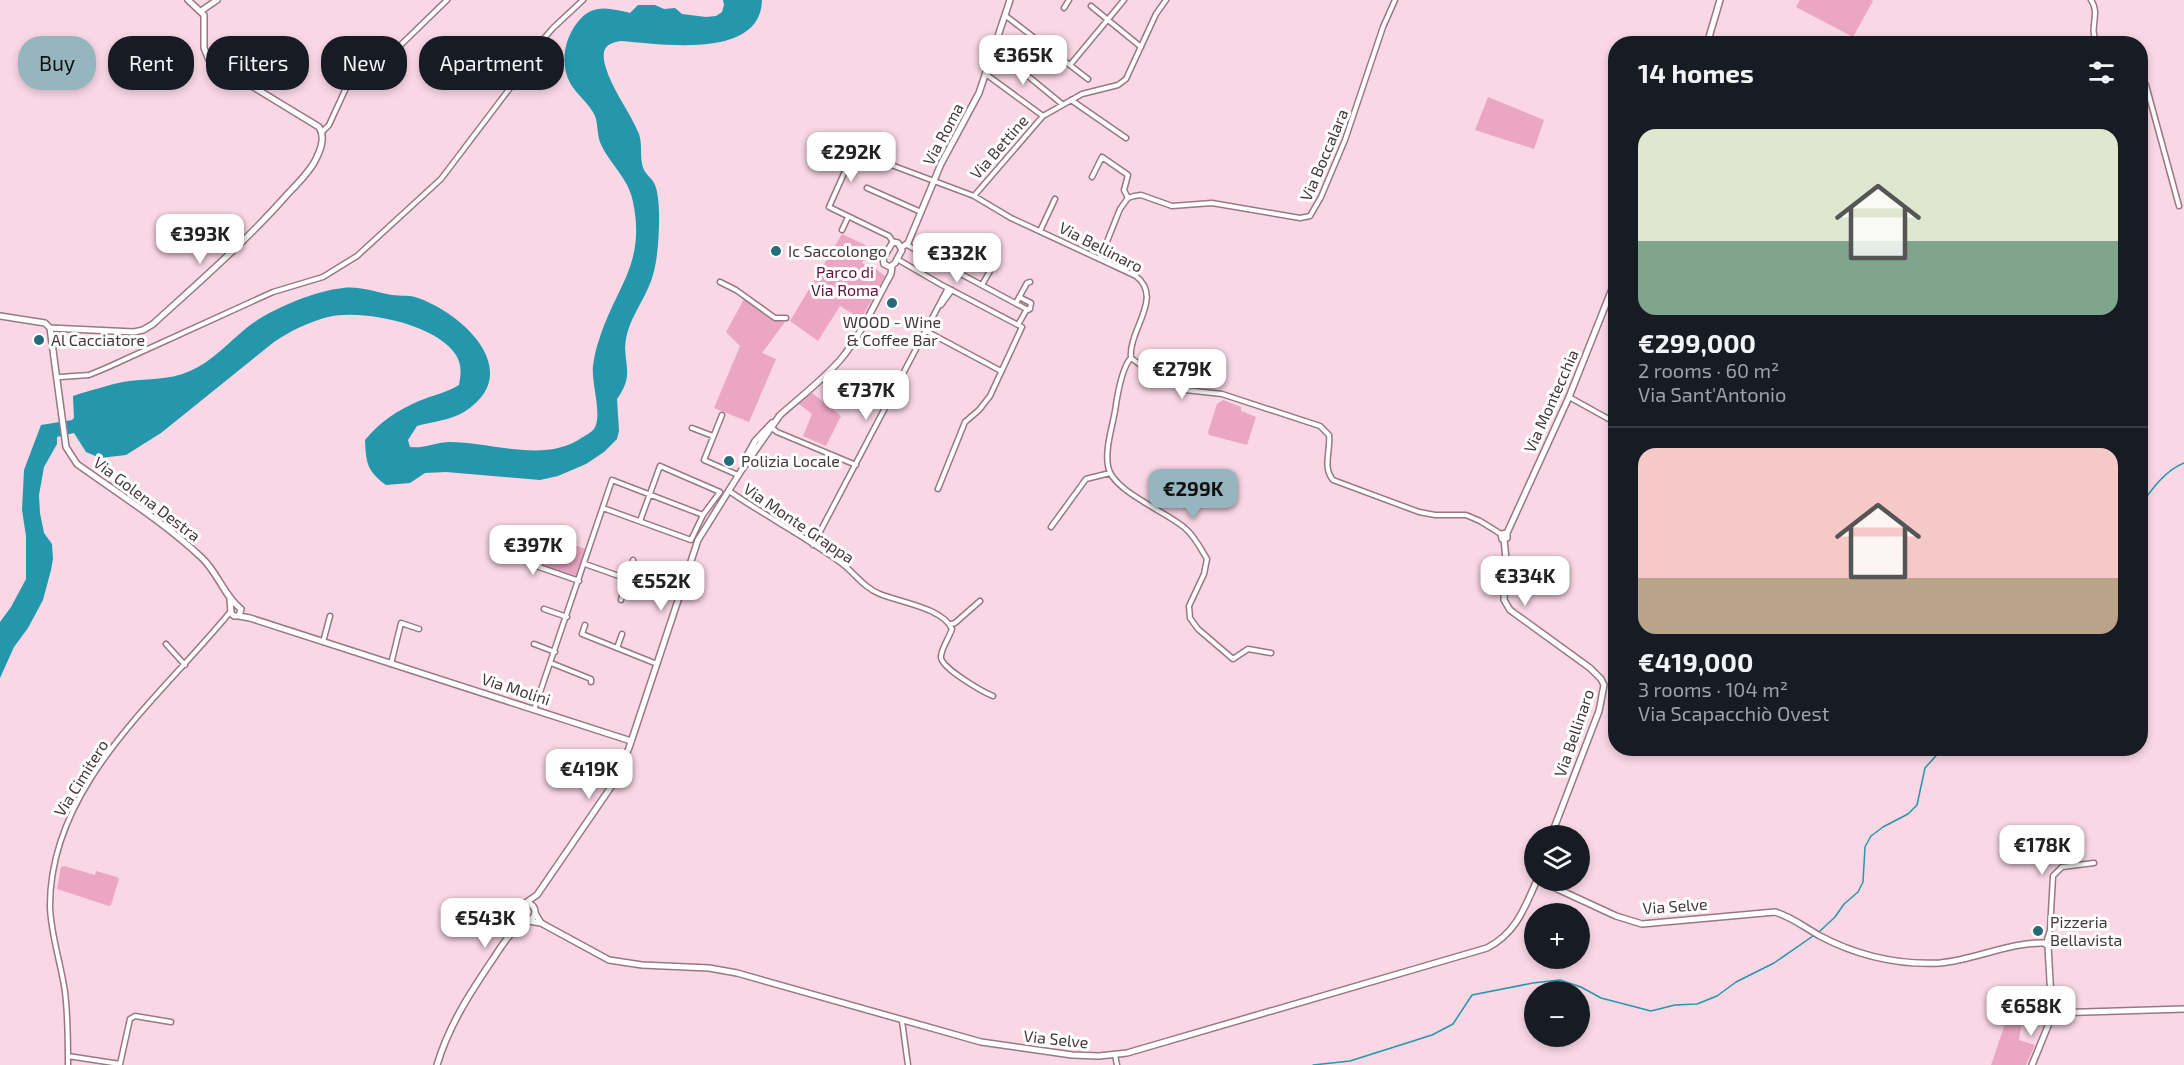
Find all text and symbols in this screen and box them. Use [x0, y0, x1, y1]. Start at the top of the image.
pin: €365K [981, 35, 1065, 86]
chip: Buy [18, 36, 96, 90]
chip: Rent [108, 36, 194, 90]
chip: Filters [206, 36, 309, 90]
chip: New [321, 36, 407, 90]
chip: Apartment [419, 36, 564, 90]
text: €365K [993, 42, 1053, 66]
icon: filters [2085, 56, 2118, 89]
text: 14 homes [1638, 57, 1754, 88]
street label: Via Roma [918, 99, 967, 168]
street label: Via Boccalara [1296, 106, 1351, 204]
street label: Via Bettine [966, 111, 1032, 183]
pin: €292K [809, 132, 893, 183]
text: €292K [821, 139, 881, 163]
icon: home [1824, 168, 1932, 276]
pin: €393K [158, 214, 242, 265]
street label: Via Bellinaro [1056, 217, 1146, 276]
text: €393K [170, 221, 230, 245]
pin: €332K [915, 233, 999, 284]
text: €332K [927, 240, 987, 264]
place label: Ic Saccolongo [788, 241, 887, 260]
marker: Ic Saccolongo [769, 244, 783, 258]
park label: Parco di Via Roma [811, 262, 879, 299]
marker: WOOD - Wine & Coffee Bar [885, 296, 899, 310]
place label: WOOD - Wine & Coffee Bar [843, 312, 941, 349]
text: €299,000 [1638, 327, 1756, 358]
place label: Al Cacciatore [51, 330, 145, 349]
marker: Al Cacciatore [32, 333, 46, 347]
street label: Via Montecchia [1519, 346, 1582, 455]
pin: €279K [1140, 349, 1224, 400]
text: €279K [1152, 356, 1212, 380]
text: 2 rooms · 60 m² [1638, 358, 1779, 382]
pin: €737K [824, 370, 908, 421]
text: €737K [837, 377, 895, 401]
text: Via Sant'Antonio [1638, 382, 1786, 406]
place label: Polizia Locale [741, 451, 840, 470]
street label: Via Golena Destra [90, 452, 204, 545]
marker: Polizia Locale [722, 454, 736, 468]
pin: €299K [1151, 469, 1235, 520]
text: €299K [1163, 476, 1223, 500]
street label: Via Monte Grappa [740, 479, 858, 567]
icon: home [1824, 487, 1932, 595]
pin: €397K [491, 525, 575, 576]
text: €397K [503, 532, 563, 556]
pin: €334K [1483, 556, 1567, 607]
pin: €552K [619, 561, 703, 612]
text: €334K [1495, 563, 1555, 587]
text: €552K [631, 568, 691, 592]
text: €419,000 [1638, 646, 1753, 677]
street label: Via Molini [479, 668, 553, 709]
text: 3 rooms · 104 m² [1638, 677, 1788, 701]
street label: Via Bellinaro [1550, 687, 1597, 779]
text: Via Scapacchiò Ovest [1638, 701, 1829, 725]
street label: Via Cimitero [49, 736, 112, 820]
pin: €419K [547, 749, 631, 800]
text: €419K [560, 756, 618, 780]
map controls [1524, 825, 1590, 1047]
button: layers [1524, 825, 1590, 891]
pin: €178K [2000, 825, 2084, 876]
text: €178K [2013, 832, 2071, 856]
street label: Via Selve [1642, 894, 1708, 917]
pin: €543K [443, 898, 527, 949]
button: + [1524, 903, 1590, 969]
text: €543K [455, 905, 515, 929]
place label: Pizzeria Bellavista [2050, 912, 2122, 949]
marker: Pizzeria Bellavista [2031, 924, 2045, 938]
button: − [1524, 981, 1590, 1047]
pin: €658K [1989, 986, 2073, 1037]
text: €658K [2001, 993, 2061, 1017]
street label: Via Selve [1023, 1026, 1089, 1051]

